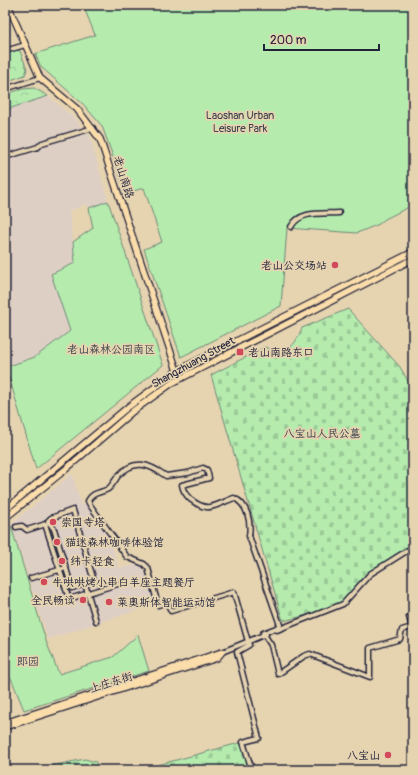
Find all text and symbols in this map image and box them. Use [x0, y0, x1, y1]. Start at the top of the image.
scale bar [264, 26, 379, 52]
text: 200 m [270, 33, 307, 48]
park label: Laoshan Urban Leisure Park [206, 109, 274, 135]
street label: 老山南路 [111, 154, 137, 200]
place label: 老山公交场站 [261, 259, 327, 272]
marker: 老山公交场站 [330, 260, 340, 270]
street label: Shangzhuang Street [149, 334, 238, 391]
park label: 老山森林公园南区 [67, 343, 155, 356]
place label: 老山南路东口 [248, 346, 314, 359]
marker: 老山南路东口 [235, 347, 245, 357]
park label: 八宝山人民公墓 [284, 427, 361, 440]
place label: 崇国寺塔 [61, 516, 105, 529]
marker: 崇国寺塔 [48, 517, 58, 527]
place label: 猫迷森林咖啡体验馆 [65, 536, 164, 549]
marker: 猫迷森林咖啡体验馆 [52, 537, 62, 547]
place label: 纬卡轻食 [70, 555, 114, 568]
marker: 纬卡轻食 [57, 556, 67, 566]
place label: 牛哄哄烤小串白羊座主题餐厅 [52, 576, 195, 589]
marker: 牛哄哄烤小串白羊座主题餐厅 [39, 577, 49, 587]
place label: 全民畅读 [31, 594, 75, 607]
marker: 全民畅读 [78, 595, 88, 605]
place label: 莱奥斯体智能运动馆 [117, 596, 216, 609]
marker: 莱奥斯体智能运动馆 [104, 597, 114, 607]
park label: 郎园 [17, 655, 39, 668]
street label: 上庄东街 [88, 669, 135, 695]
place label: 八宝山 [347, 749, 380, 762]
marker: 八宝山 [383, 750, 393, 760]

